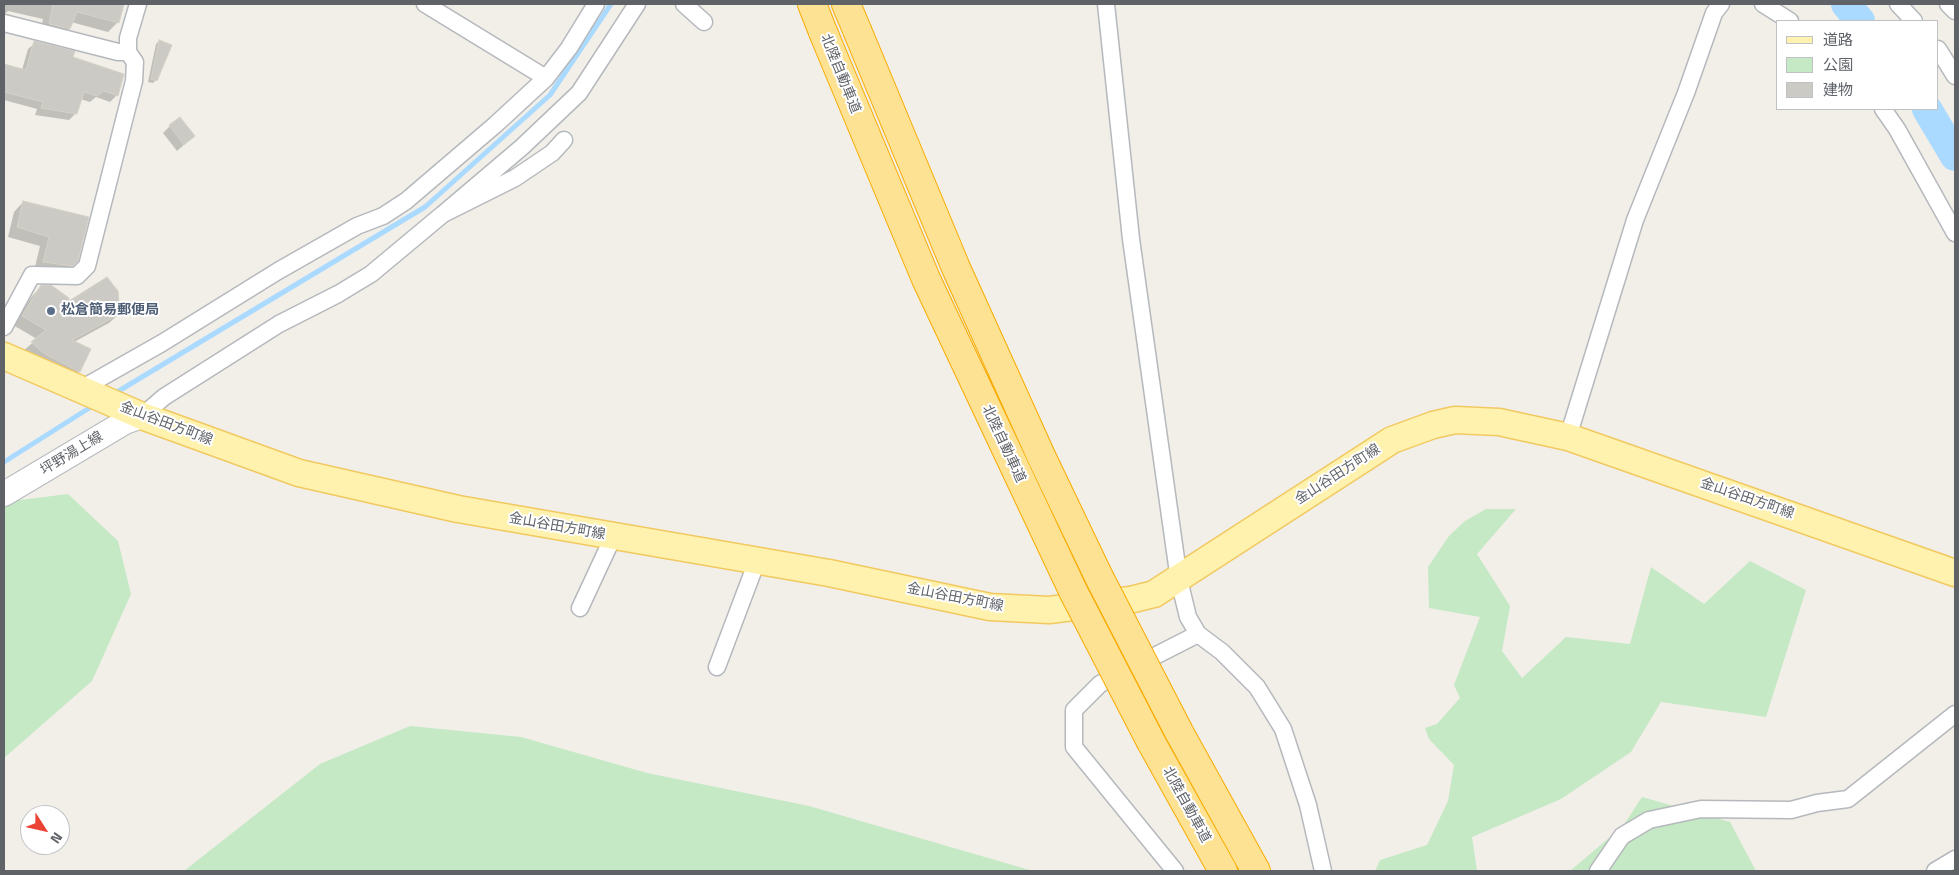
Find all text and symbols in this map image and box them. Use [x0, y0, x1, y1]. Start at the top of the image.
legend [1776, 20, 1939, 110]
text: 道路 [1823, 28, 1853, 51]
street label: 北陸自動車道 [816, 32, 864, 116]
text: 公園 [1823, 53, 1853, 76]
text: 建物 [1823, 78, 1853, 101]
place label: 松倉簡易郵便局 [61, 303, 159, 319]
marker: 松倉簡易郵便局 [45, 305, 57, 317]
street label: 金山谷田方町線 [117, 399, 215, 449]
street label: 北陸自動車道 [978, 402, 1028, 486]
street label: 坪野湯上線 [38, 429, 106, 479]
street label: 金山谷田方町線 [1292, 441, 1384, 509]
street label: 金山谷田方町線 [1698, 475, 1796, 523]
street label: 金山谷田方町線 [507, 510, 607, 544]
street label: 金山谷田方町線 [905, 580, 1005, 616]
street label: 北陸自動車道 [1158, 764, 1214, 846]
north arrow [20, 805, 70, 855]
text: N [45, 828, 68, 848]

